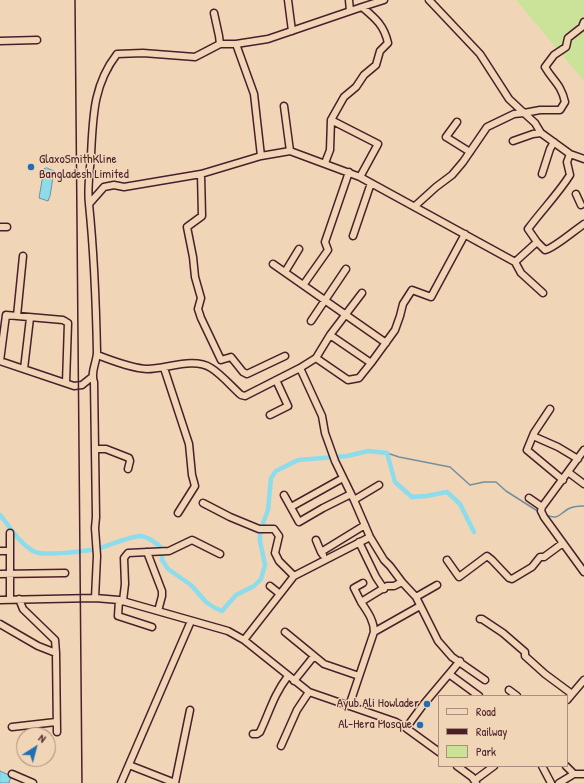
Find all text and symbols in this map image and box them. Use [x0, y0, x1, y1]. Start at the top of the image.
place label: GlaxoSmithKline Bangladesh Limited [39, 152, 129, 183]
marker: GlaxoSmithKline Bangladesh Limited [26, 162, 36, 172]
legend [438, 695, 568, 767]
place label: Ayub Ali Howlader [337, 696, 419, 712]
marker: Ayub Ali Howlader [422, 699, 432, 709]
text: Road [476, 703, 496, 720]
place label: Al-Hera Mosque [338, 717, 412, 733]
marker: Al-Hera Mosque [415, 720, 425, 730]
text: Railway [476, 723, 507, 740]
north arrow [16, 727, 56, 767]
text: N [36, 731, 49, 745]
text: Park [476, 743, 496, 760]

